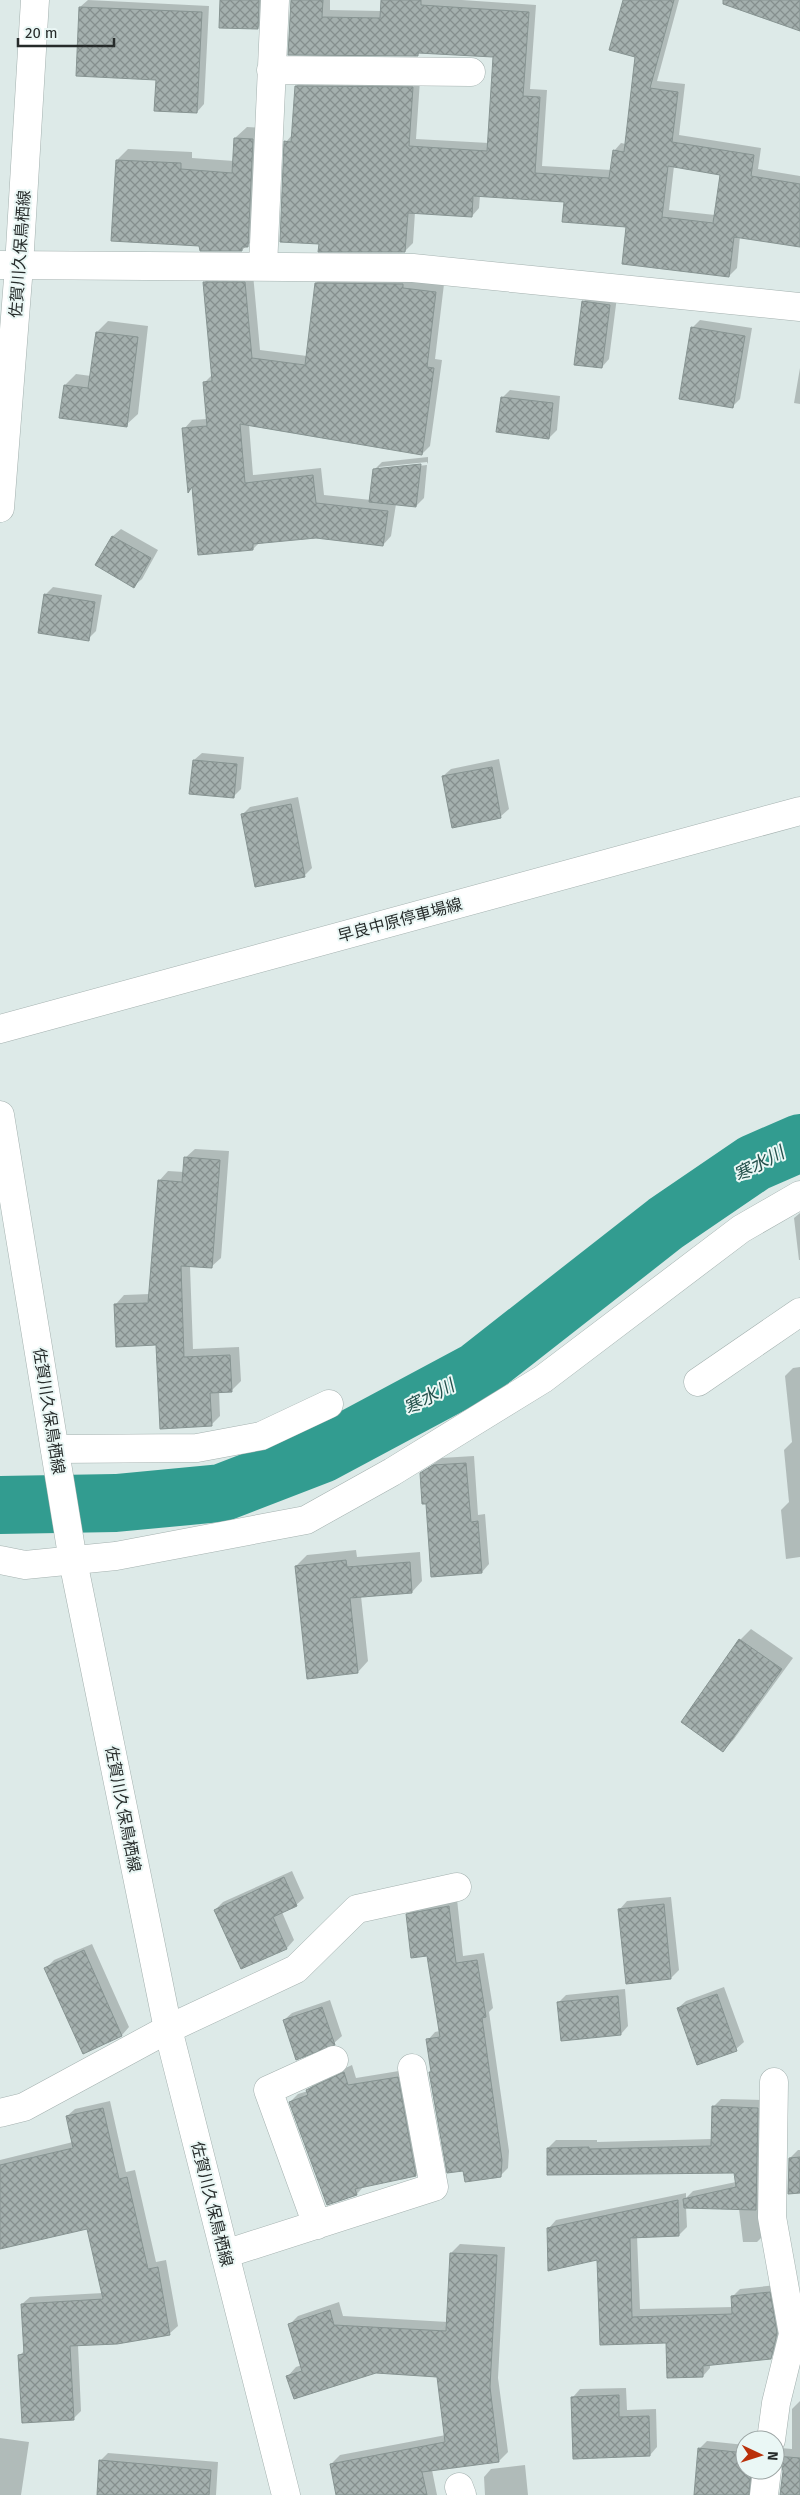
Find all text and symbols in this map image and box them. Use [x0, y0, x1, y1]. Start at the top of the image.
scale bar [18, 15, 114, 47]
text: 20 m [25, 24, 58, 42]
street label: 佐賀川久保鳥栖線 [6, 189, 34, 319]
street label: 早良中原停車場線 [336, 894, 464, 946]
water label: 寒水川 [730, 1141, 790, 1186]
street label: 佐賀川久保鳥栖線 [30, 1346, 68, 1476]
water label: 寒水川 [400, 1374, 460, 1419]
street label: 佐賀川久保鳥栖線 [101, 1744, 145, 1874]
street label: 佐賀川久保鳥栖線 [187, 2140, 237, 2268]
north arrow [735, 2430, 785, 2480]
text: N [764, 2451, 781, 2461]

